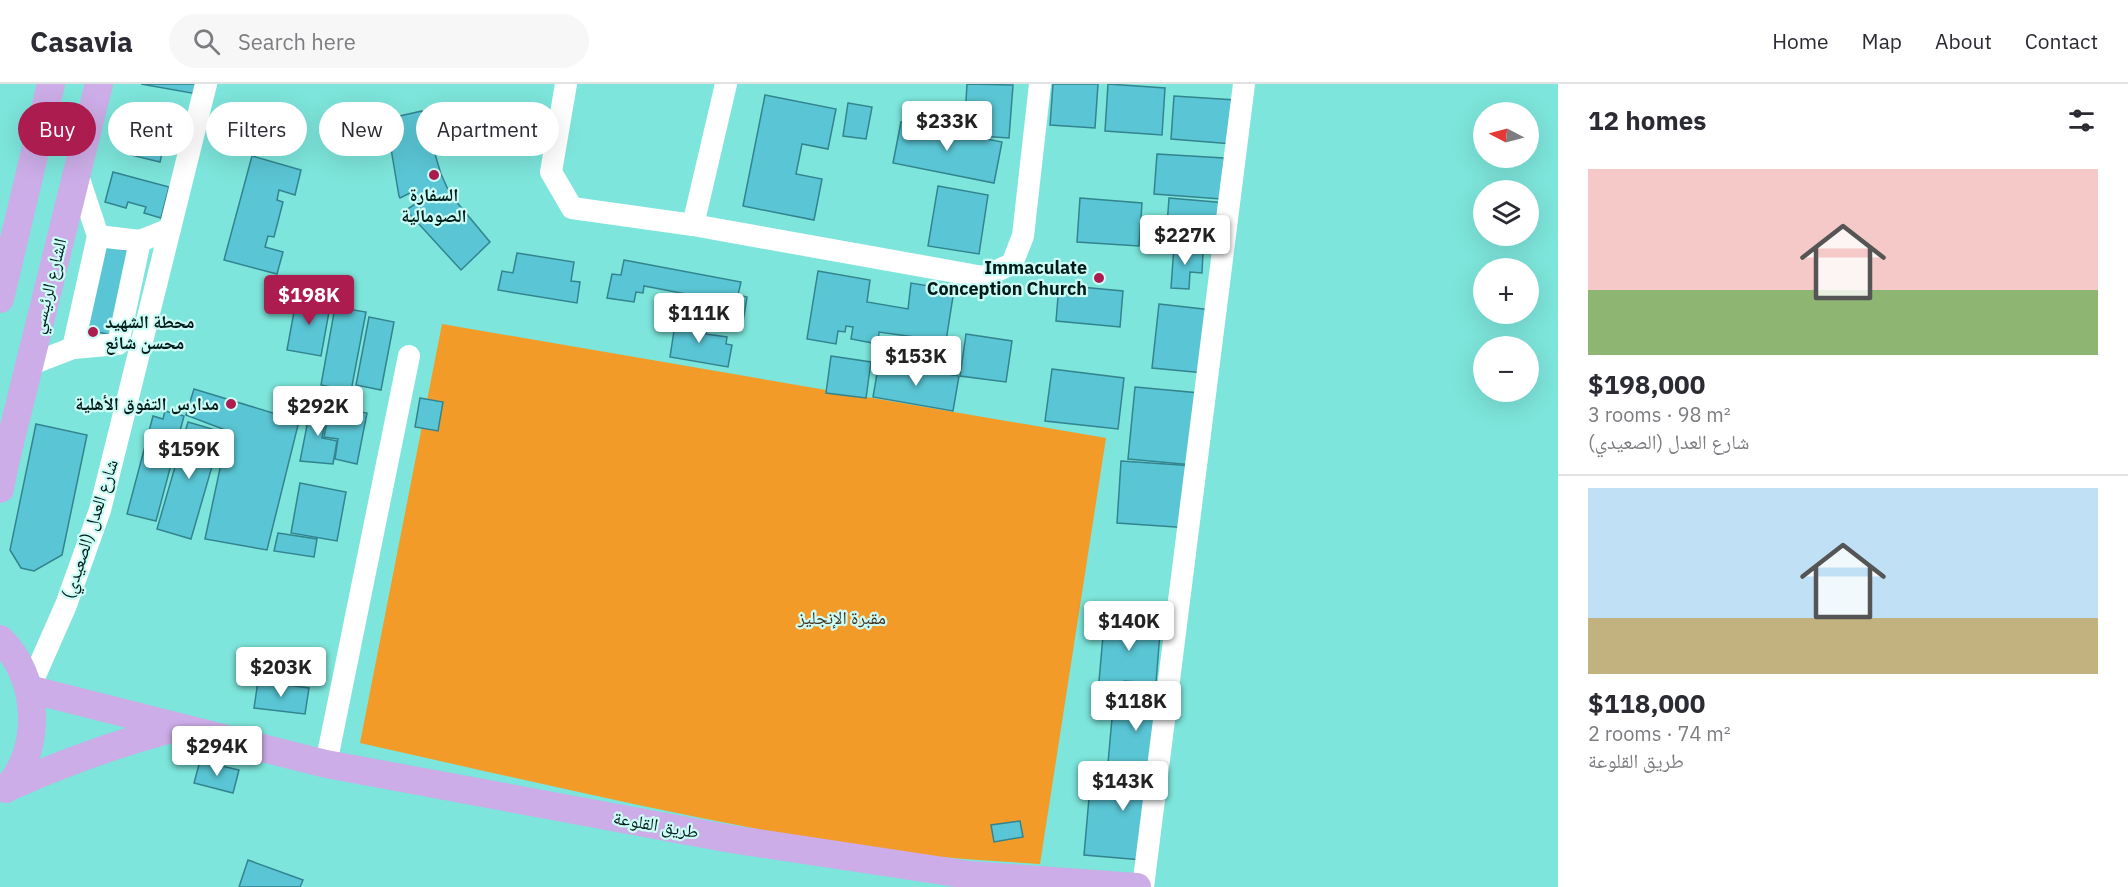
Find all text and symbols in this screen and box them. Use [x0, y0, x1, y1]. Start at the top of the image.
search box [169, 14, 589, 68]
text: Casavia [30, 23, 133, 60]
icon: search [190, 25, 223, 58]
text: Search here [238, 27, 356, 56]
text: Home [1772, 27, 1829, 55]
text: Map [1862, 27, 1902, 55]
text: About [1935, 27, 1992, 55]
text: Contact [2025, 27, 2098, 55]
pin: $233K [905, 101, 989, 152]
chip: Buy [18, 102, 96, 156]
chip: Rent [108, 102, 194, 156]
chip: Filters [206, 102, 307, 156]
chip: New [319, 102, 404, 156]
chip: Apartment [416, 102, 559, 156]
north arrow [1473, 102, 1539, 168]
map controls [1473, 102, 1539, 402]
text: 12 homes [1588, 103, 1706, 137]
icon: filters [2065, 104, 2098, 137]
text: $233K [916, 107, 978, 134]
marker: السفارة الصومالية [427, 168, 441, 182]
button: layers [1473, 180, 1539, 246]
place label: السفارة الصومالية [401, 183, 467, 227]
icon: home [1789, 208, 1897, 316]
pin: $227K [1143, 215, 1227, 266]
text: $227K [1154, 221, 1216, 248]
street label: الشارع الرئيسي [26, 236, 75, 337]
place label: Immaculate Conception Church [927, 256, 1087, 300]
button: + [1473, 258, 1539, 324]
marker: Immaculate Conception Church [1092, 271, 1106, 285]
pin: $198K [267, 275, 351, 326]
text: $198K [278, 281, 340, 308]
pin: $111K [657, 293, 741, 344]
text: $111K [668, 299, 730, 326]
place label: محطة الشهيد محسن شائع [105, 310, 195, 355]
marker: محطة الشهيد محسن شائع [86, 325, 100, 339]
pin: $153K [874, 336, 958, 387]
button: − [1473, 336, 1539, 402]
text: $153K [885, 342, 947, 369]
text: $198,000 [1588, 367, 1705, 401]
pin: $292K [276, 386, 360, 437]
place label: مدارس التفوق الأهلية [75, 392, 219, 415]
text: $292K [287, 392, 349, 419]
marker: مدارس التفوق الأهلية [224, 397, 238, 411]
text: 3 rooms · 98 m² [1588, 401, 1731, 428]
text: شارع العدل (الصعيدي) [1588, 428, 1749, 455]
pin: $159K [147, 429, 231, 480]
text: $159K [158, 435, 220, 462]
street label: شارع العدل (الصعيدي) [56, 456, 126, 603]
icon: home [1789, 527, 1897, 635]
pin: $140K [1087, 601, 1171, 652]
park label: مقبرة الإنجليز [797, 606, 886, 629]
text: $140K [1098, 607, 1160, 634]
pin: $203K [239, 647, 323, 698]
text: $203K [250, 653, 312, 680]
pin: $118K [1094, 681, 1178, 732]
text: $118,000 [1588, 686, 1705, 720]
text: $118K [1105, 687, 1167, 714]
text: 2 rooms · 74 m² [1588, 720, 1731, 747]
pin: $294K [175, 726, 259, 777]
text: $294K [186, 732, 248, 759]
text: طريق القلوعة [1588, 747, 1684, 774]
pin: $143K [1081, 761, 1165, 812]
text: $143K [1092, 767, 1154, 794]
street label: طريق القلوعة [612, 806, 701, 843]

